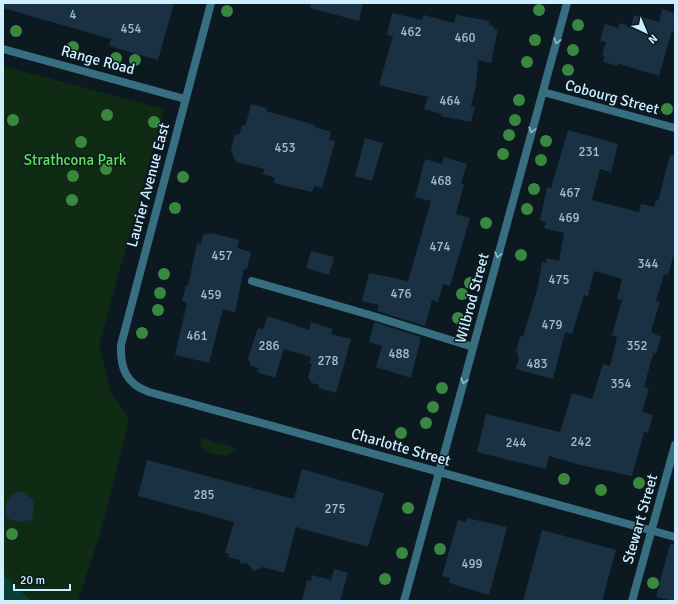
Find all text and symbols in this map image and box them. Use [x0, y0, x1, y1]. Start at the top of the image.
house number: 4 [69, 7, 77, 23]
north arrow [626, 12, 666, 52]
house number: 454 [120, 21, 142, 37]
house number: 462 [400, 24, 422, 40]
house number: 460 [454, 30, 476, 46]
text: N [645, 31, 660, 46]
one-way arrow [553, 37, 562, 44]
street label: Range Road [59, 42, 137, 78]
street label: Cobourg Street [563, 76, 661, 118]
house number: 464 [439, 93, 461, 109]
street label: Laurier Avenue East [123, 121, 173, 249]
one-way arrow [528, 126, 537, 133]
house number: 453 [274, 140, 296, 156]
house number: 231 [578, 144, 600, 160]
park label: Strathcona Park [24, 151, 127, 169]
house number: 468 [430, 173, 452, 189]
house number: 467 [559, 185, 581, 201]
house number: 469 [558, 210, 580, 226]
house number: 474 [429, 239, 451, 255]
house number: 457 [211, 248, 233, 264]
street label: Wilbrod Street [451, 251, 493, 345]
one-way arrow [494, 252, 503, 259]
house number: 344 [637, 256, 659, 272]
house number: 475 [548, 272, 570, 288]
house number: 476 [390, 286, 412, 302]
house number: 459 [200, 287, 222, 303]
house number: 479 [541, 317, 563, 333]
house number: 461 [186, 328, 208, 344]
house number: 286 [258, 338, 280, 354]
house number: 352 [626, 338, 648, 354]
house number: 488 [388, 346, 410, 362]
house number: 278 [317, 353, 339, 369]
house number: 483 [526, 356, 548, 372]
house number: 354 [610, 376, 632, 392]
one-way arrow [460, 377, 469, 384]
street label: Charlotte Street [349, 424, 453, 470]
house number: 242 [570, 434, 592, 450]
house number: 244 [505, 435, 527, 451]
street label: Stewart Street [619, 472, 661, 566]
house number: 285 [193, 487, 215, 503]
house number: 275 [324, 501, 346, 517]
house number: 499 [461, 556, 483, 572]
scale bar [14, 566, 70, 592]
text: 20 m [20, 573, 45, 588]

